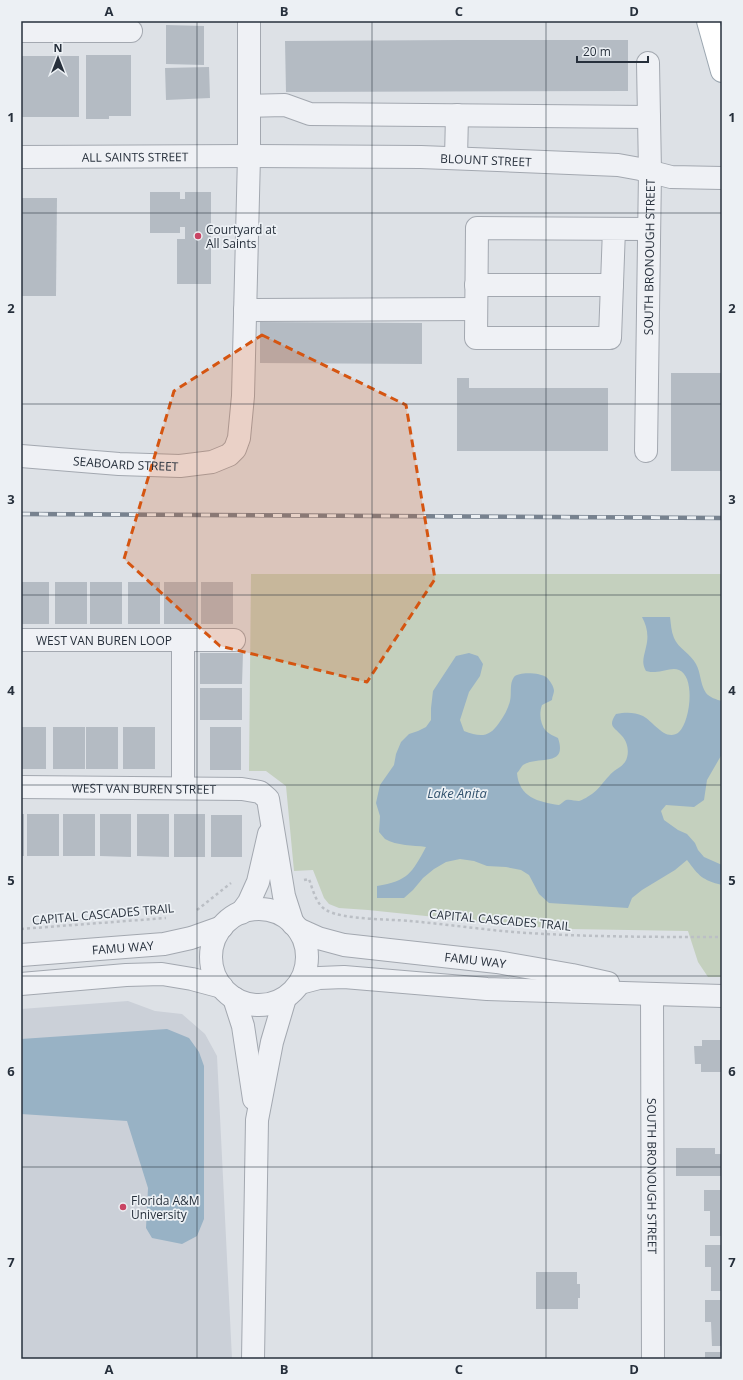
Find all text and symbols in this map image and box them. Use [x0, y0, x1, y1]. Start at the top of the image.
text: A [105, 2, 114, 20]
text: B [280, 2, 289, 20]
text: C [455, 2, 463, 20]
text: D [629, 2, 639, 20]
north arrow [38, 38, 78, 78]
scale bar [577, 38, 648, 64]
text: N [54, 40, 62, 55]
text: 20 m [583, 43, 611, 60]
text: 1 [7, 108, 15, 126]
text: 1 [728, 108, 736, 126]
street label: ALL SAINTS STREET [82, 148, 189, 165]
street label: BLOUNT STREET [440, 149, 532, 170]
street label: SOUTH BRONOUGH STREET [639, 178, 658, 335]
place label: Courtyard at All Saints [206, 221, 276, 252]
marker: Courtyard at All Saints [193, 231, 203, 241]
text: 2 [7, 299, 15, 317]
text: 2 [728, 299, 736, 317]
street label: SEABOARD STREET [72, 452, 179, 474]
text: 3 [7, 490, 15, 508]
text: 3 [728, 490, 736, 508]
street label: WEST VAN BUREN LOOP [36, 632, 172, 649]
text: 4 [7, 681, 15, 699]
text: 4 [728, 681, 736, 699]
street label: WEST VAN BUREN STREET [72, 779, 217, 797]
water label: Lake Anita [427, 784, 487, 802]
text: 5 [7, 871, 15, 889]
text: 5 [728, 871, 736, 889]
street label: CAPITAL CASCADES TRAIL [31, 899, 175, 929]
street label: CAPITAL CASCADES TRAIL [428, 905, 572, 935]
street label: FAMU WAY [91, 936, 154, 958]
street label: FAMU WAY [444, 948, 508, 972]
text: 6 [7, 1062, 15, 1080]
text: 6 [728, 1062, 736, 1080]
street label: SOUTH BRONOUGH STREET [644, 1098, 661, 1255]
place label: Florida A&M University [131, 1192, 200, 1223]
marker: Florida A&M University [118, 1202, 128, 1212]
text: 7 [7, 1253, 15, 1271]
text: 7 [728, 1253, 736, 1271]
text: A [105, 1360, 114, 1378]
text: B [280, 1360, 289, 1378]
text: C [455, 1360, 463, 1378]
text: D [629, 1360, 639, 1378]

